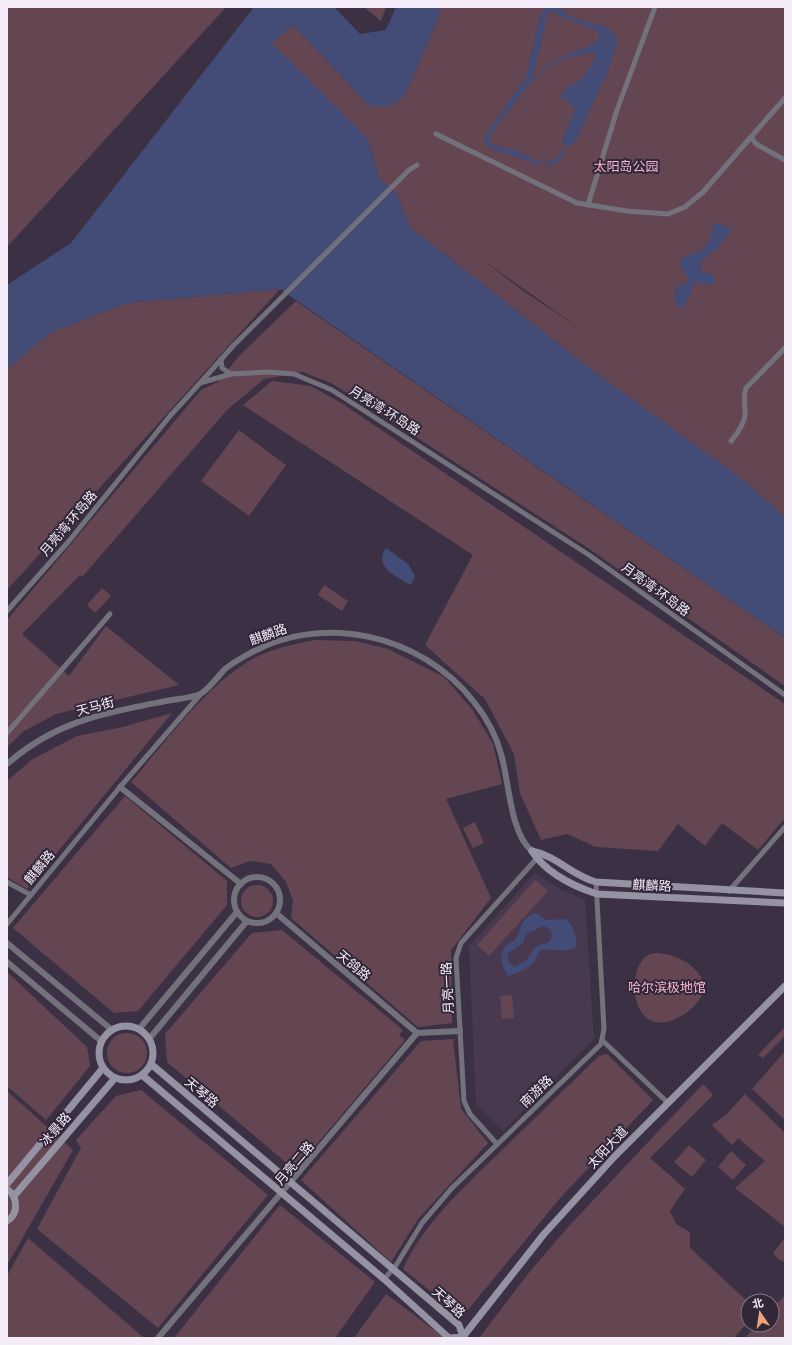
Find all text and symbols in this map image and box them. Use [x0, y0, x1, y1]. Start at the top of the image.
park label: 太阳岛公园 [593, 158, 659, 175]
street label: 月亮湾·环岛路 [346, 382, 423, 439]
street label: 月亮湾·环岛路 [36, 487, 101, 560]
street label: 月亮湾·环岛路 [618, 559, 693, 620]
street label: 麒麟路 [247, 620, 289, 649]
street label: 天马街 [74, 693, 116, 720]
street label: 麒麟路 [21, 847, 58, 888]
street label: 麒麟路 [632, 876, 672, 895]
street label: 天鸽路 [333, 946, 374, 984]
street label: 月亮一路 [438, 962, 457, 1014]
park label: 哈尔滨极地馆 [628, 979, 706, 996]
street label: 南游路 [516, 1072, 556, 1111]
street label: 天琴路 [181, 1073, 222, 1111]
street label: 冰景路 [36, 1109, 75, 1150]
street label: 太阳大道 [583, 1123, 631, 1172]
street label: 月亮二路 [271, 1138, 318, 1189]
street label: 天琴路 [428, 1283, 469, 1322]
north arrow [740, 1293, 780, 1333]
text: 北 [751, 1295, 765, 1311]

